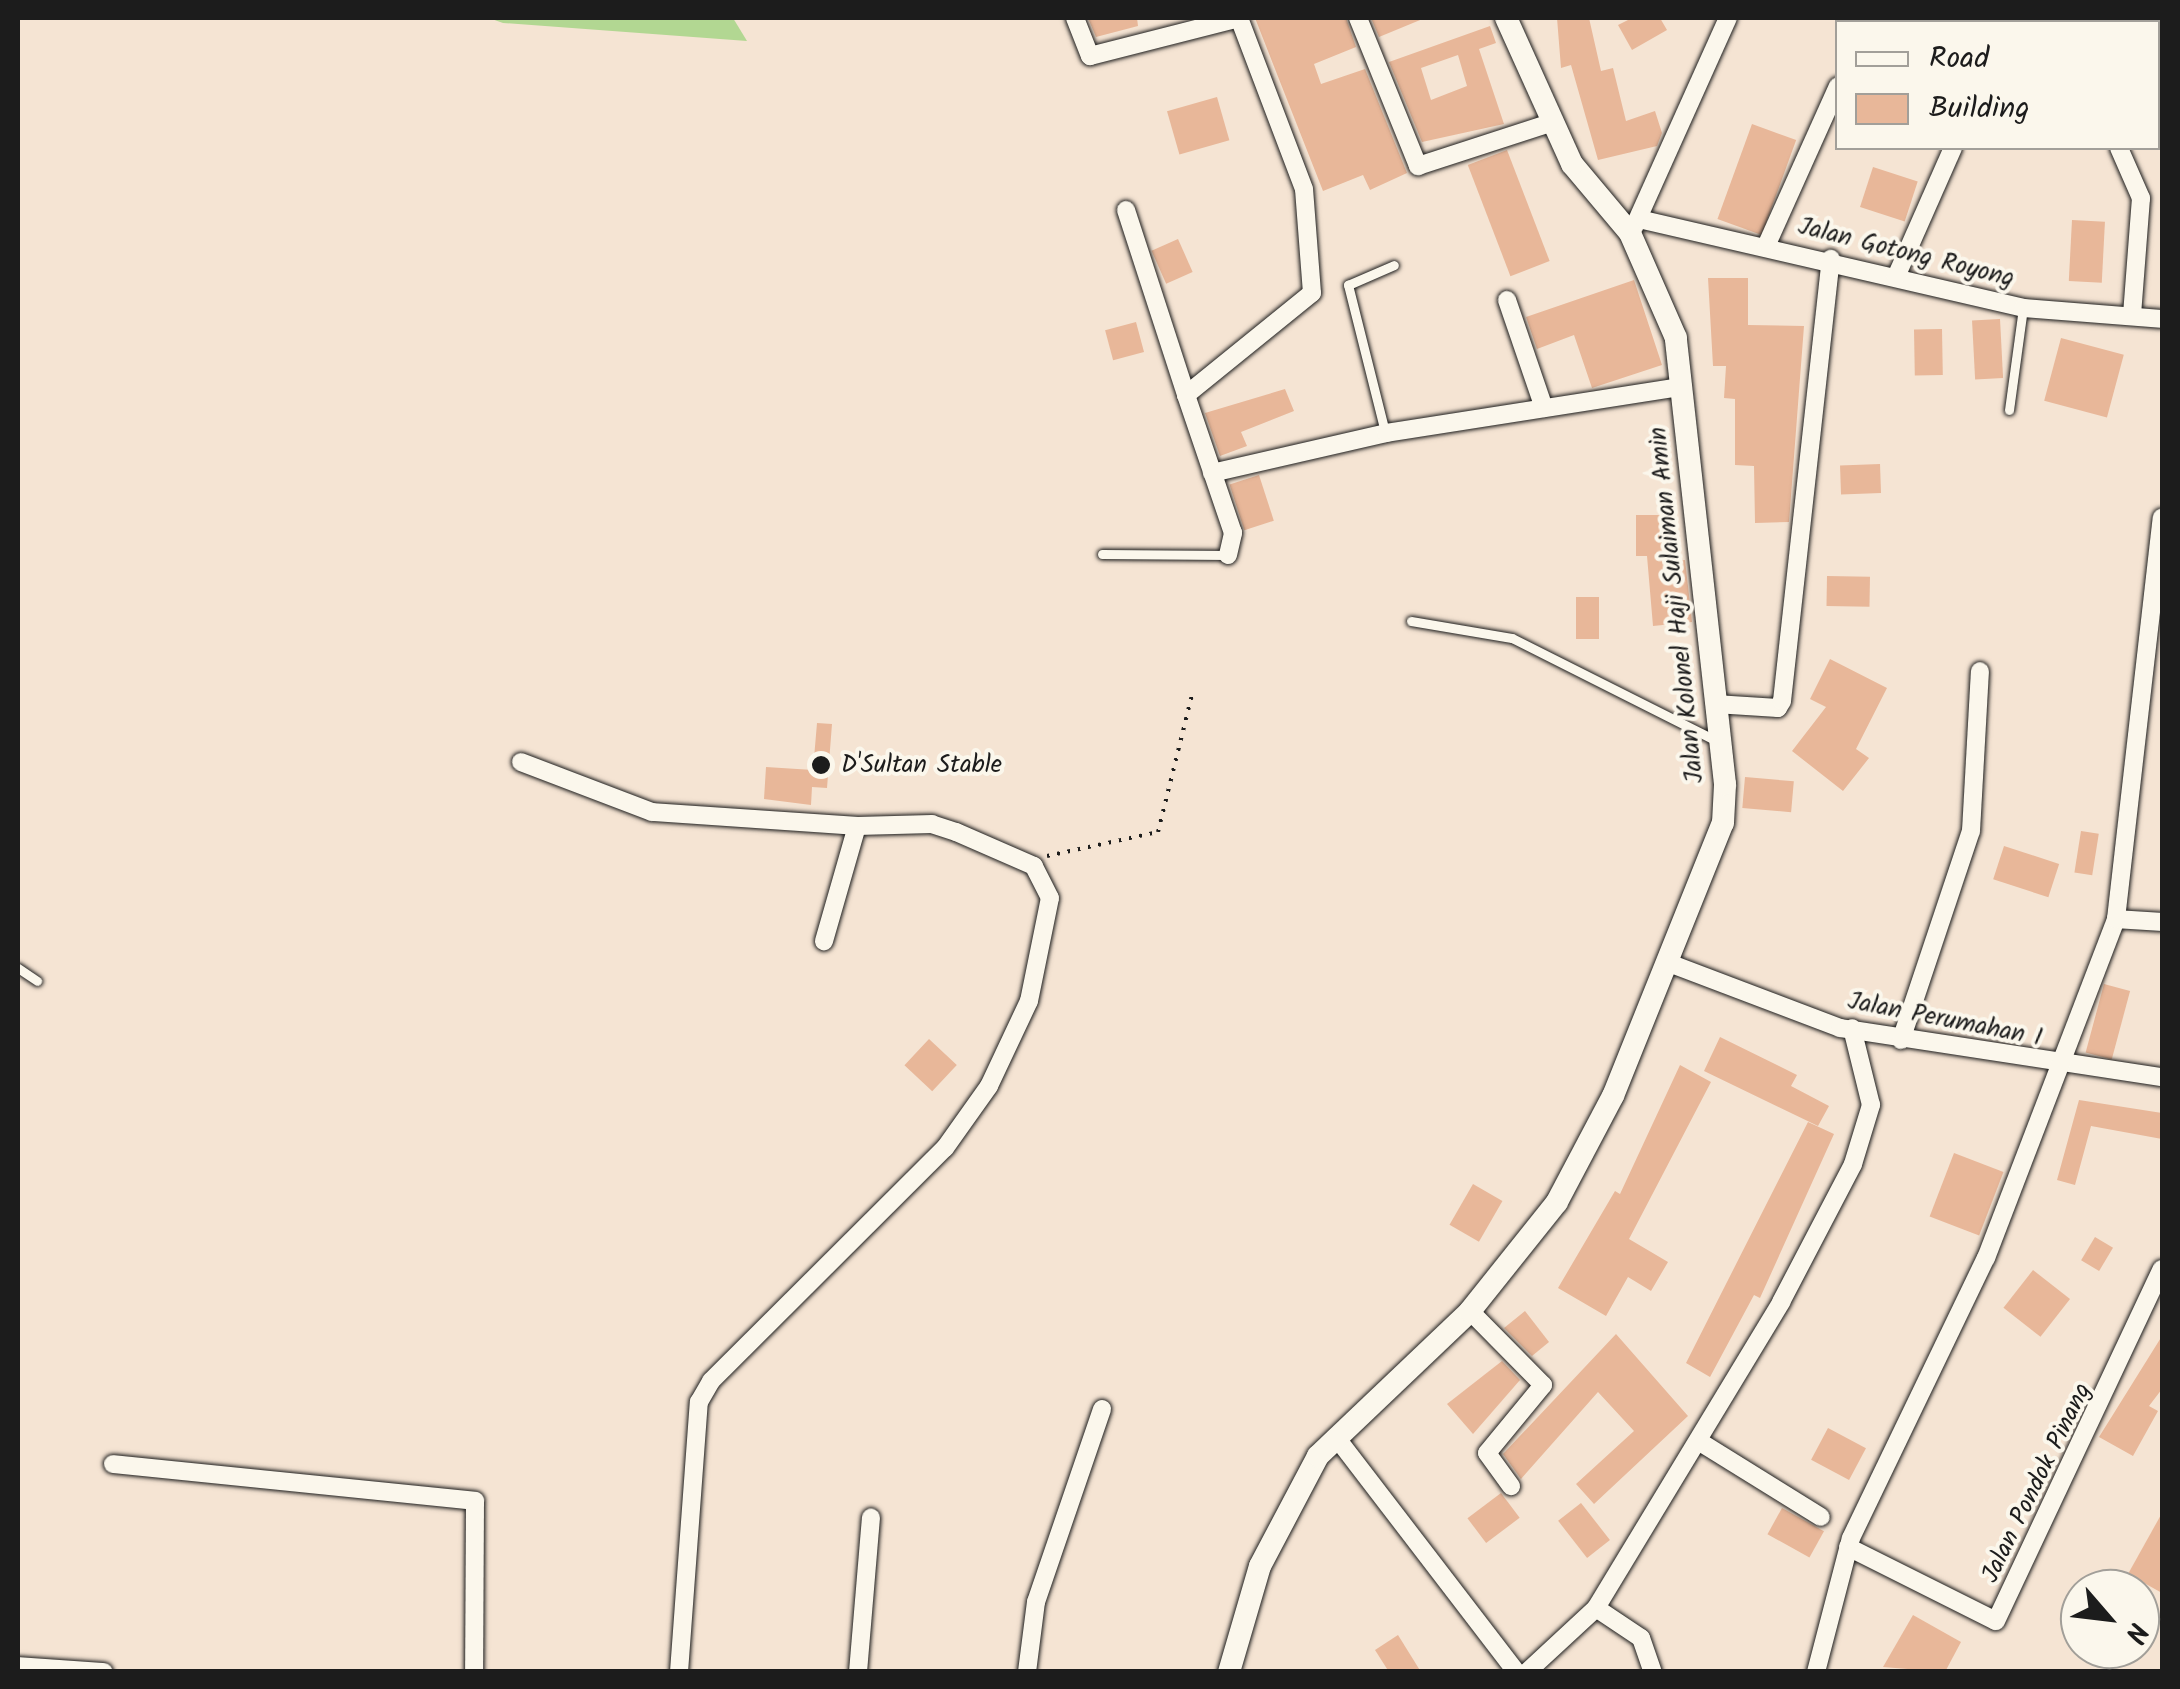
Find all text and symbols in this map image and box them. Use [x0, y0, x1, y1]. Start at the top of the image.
legend [1835, 20, 2160, 150]
text: Road [1929, 35, 1989, 83]
text: Building [1929, 85, 2029, 133]
street label: Jalan Gotong Royong [1795, 212, 2017, 294]
street label: Jalan Kolonel Haji Sulaiman Amin [1643, 425, 1711, 785]
place label: D'Sultan Stable [841, 750, 1002, 780]
marker: D'Sultan Stable [810, 754, 832, 776]
street label: Jalan Perumahan I [1845, 986, 2045, 1054]
street label: Jalan Pondok Pinang [1976, 1378, 2098, 1588]
north arrow [2060, 1569, 2160, 1669]
text: N [2111, 1614, 2159, 1651]

